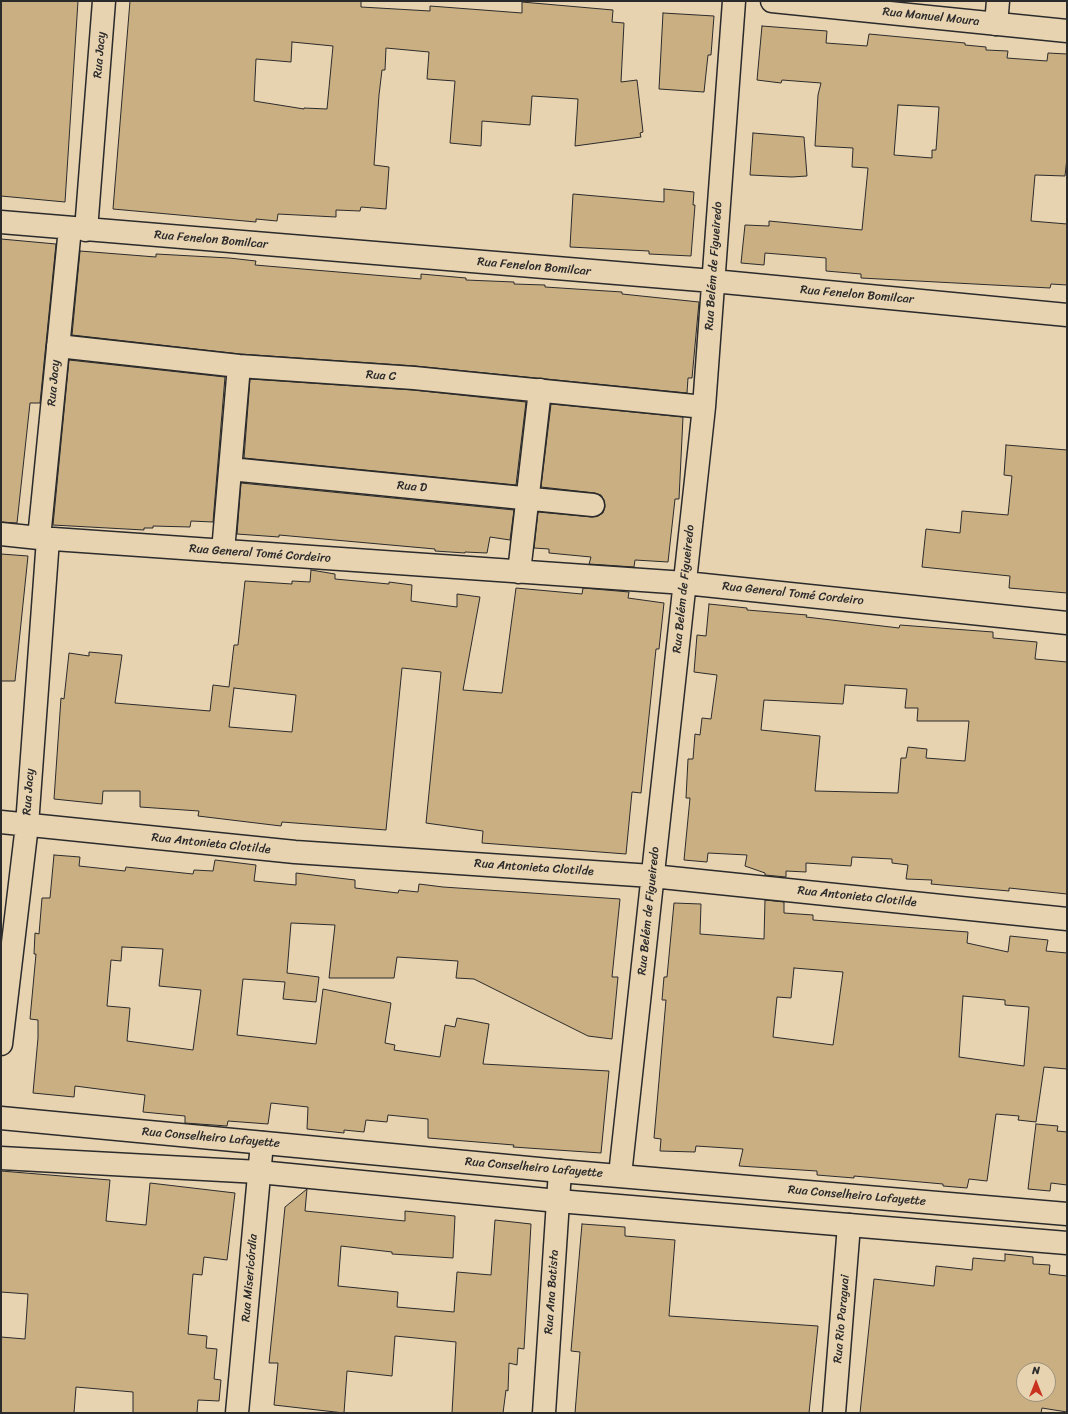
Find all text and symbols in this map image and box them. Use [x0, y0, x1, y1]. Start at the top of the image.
street label: Rua Manuel Moura [882, 5, 980, 29]
street label: Rua Jacy [91, 31, 109, 79]
street label: Rua Belém de Figueiredo [702, 201, 726, 331]
street label: Rua Fenelon Bomilcar [154, 228, 268, 252]
street label: Rua Fenelon Bomilcar [477, 255, 591, 279]
street label: Rua Fenelon Bomilcar [800, 283, 914, 307]
street label: Rua Jacy [45, 359, 63, 407]
street label: Rua C [365, 368, 397, 384]
street label: Rua D [396, 479, 428, 495]
street label: Rua Belém de Figueiredo [670, 524, 698, 654]
street label: Rua General Tomé Cordeiro [189, 542, 331, 566]
street label: Rua General Tomé Cordeiro [722, 579, 864, 609]
street label: Rua Jacy [20, 768, 38, 816]
street label: Rua Antonieta Clotilde [151, 831, 271, 857]
street label: Rua Belém de Figueiredo [635, 846, 663, 976]
street label: Rua Antonieta Clotilde [474, 857, 594, 879]
street label: Rua Antonieta Clotilde [797, 884, 917, 910]
street label: Rua Conselheiro Lafayette [141, 1125, 281, 1151]
street label: Rua Conselheiro Lafayette [464, 1155, 604, 1181]
street label: Rua Conselheiro Lafayette [787, 1183, 927, 1209]
street label: Rua Misericórdia [239, 1233, 261, 1323]
street label: Rua Ana Batista [542, 1249, 562, 1335]
street label: Rua Rio Paraguai [831, 1274, 853, 1364]
text: N [1032, 1361, 1040, 1380]
north arrow [1016, 1362, 1056, 1402]

